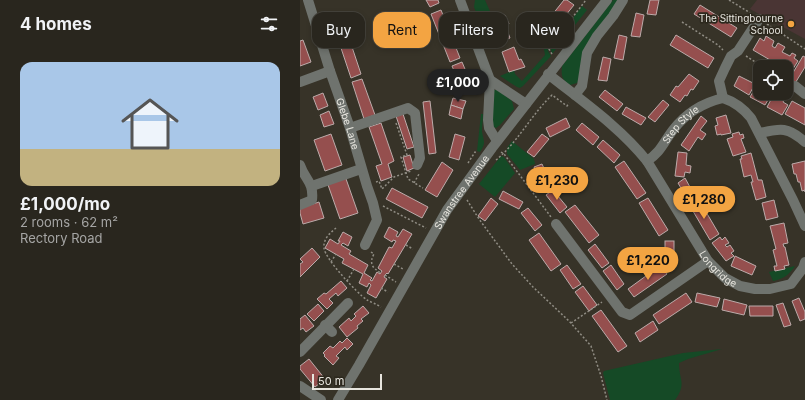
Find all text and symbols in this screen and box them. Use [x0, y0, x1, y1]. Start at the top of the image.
chip: Buy [312, 12, 365, 48]
chip: Rent [373, 12, 431, 48]
chip: Filters [439, 12, 508, 48]
chip: New [516, 12, 574, 48]
place label: The Sittingbourne School [699, 12, 783, 36]
icon: filters [258, 13, 280, 35]
text: 4 homes [20, 14, 92, 34]
marker: The Sittingbourne School [786, 19, 796, 29]
map controls [753, 60, 793, 100]
button: locate [753, 60, 793, 100]
pin: £1,000 [425, 69, 491, 103]
text: £1,000 [436, 74, 480, 90]
icon: home [114, 88, 186, 160]
street label: Glebe Lane [334, 96, 362, 151]
street label: Step Style [660, 103, 701, 146]
street label: Swanstree Avenue [431, 152, 491, 231]
pin: £1,230 [524, 167, 590, 201]
text: £1,230 [535, 172, 579, 188]
pin: £1,280 [671, 186, 737, 220]
text: £1,280 [682, 191, 726, 207]
text: £1,000/mo [20, 194, 110, 214]
text: 2 rooms · 62 m² [20, 214, 118, 230]
text: Rectory Road [20, 230, 103, 246]
pin: £1,220 [615, 247, 681, 281]
street label: Longridge [697, 248, 739, 289]
text: £1,220 [626, 252, 670, 268]
scale bar [312, 372, 382, 391]
text: 50 m [318, 374, 344, 388]

